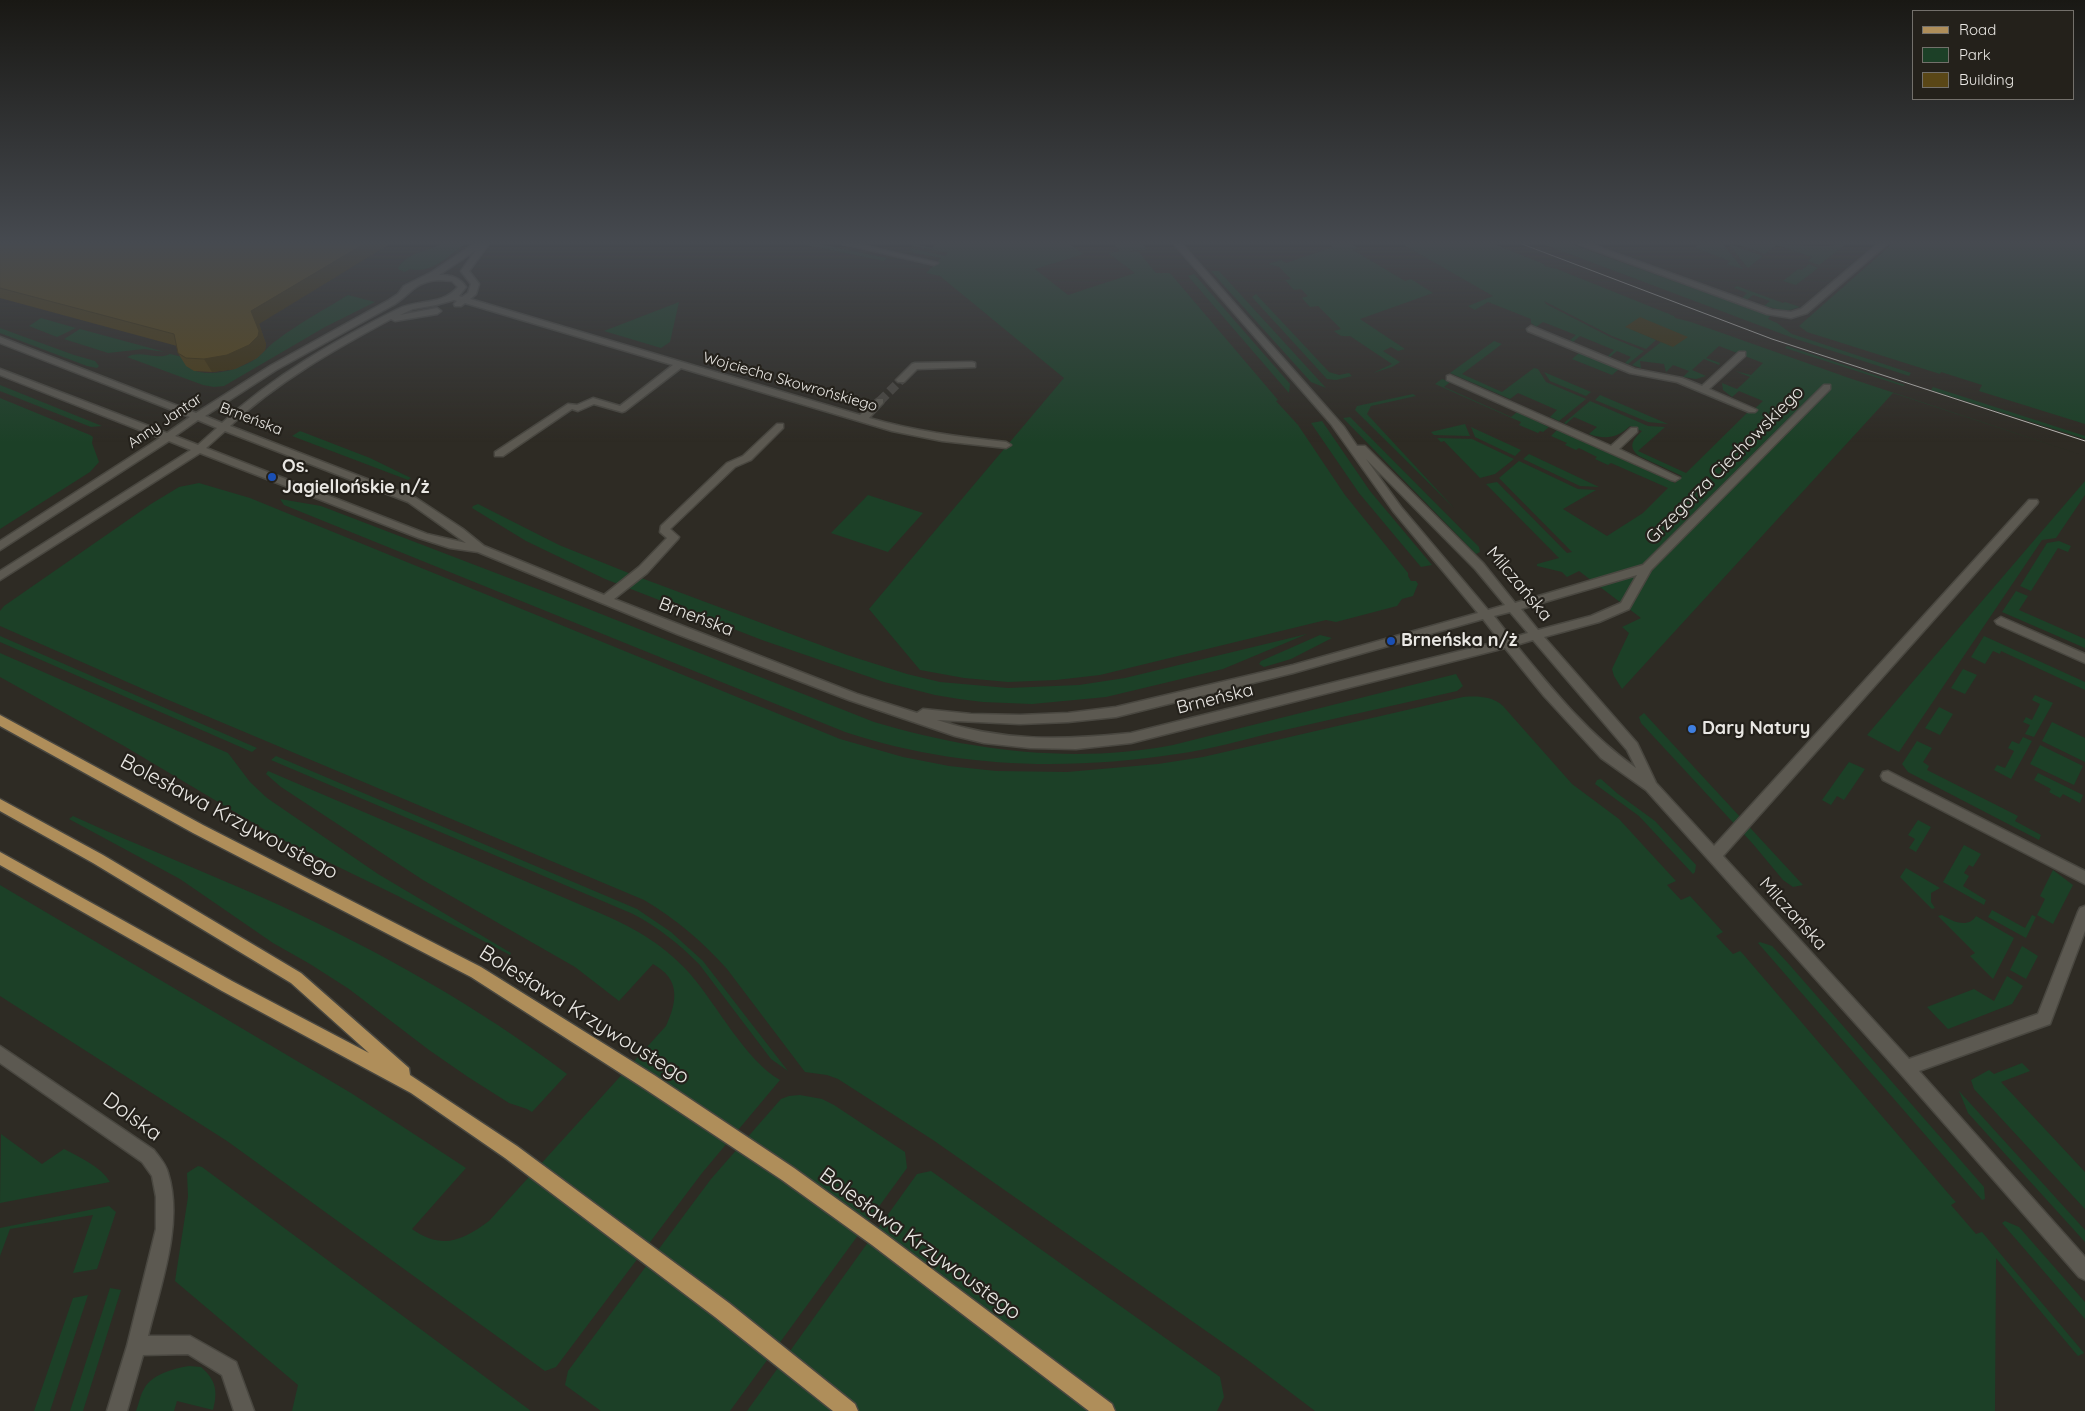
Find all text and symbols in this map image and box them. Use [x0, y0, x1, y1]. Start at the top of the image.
legend [1912, 10, 2075, 100]
text: Road [1959, 20, 1996, 39]
text: Park [1959, 45, 1991, 64]
text: Building [1959, 70, 2014, 89]
street label: Wojciecha Skowrońskiego [701, 348, 879, 416]
street label: Grzegorza Ciechowskiego [1642, 382, 1808, 548]
street label: Anny Jantar [124, 390, 206, 452]
street label: Brneńska [217, 399, 285, 439]
place label: Os. Jagiellońskie n/ż [282, 456, 430, 498]
marker: Os. Jagiellońskie n/ż [266, 471, 278, 483]
street label: Milczańska [1482, 542, 1556, 626]
street label: Brneńska [655, 593, 737, 641]
place label: Brneńska n/ż [1401, 630, 1518, 652]
marker: Brneńska n/ż [1385, 635, 1397, 647]
street label: Brneńska [1174, 679, 1256, 719]
place label: Dary Natury [1702, 718, 1810, 740]
marker: Dary Natury [1686, 723, 1698, 735]
street label: Bolesława Krzywoustego [116, 749, 342, 885]
street label: Milczańska [1755, 873, 1831, 955]
street label: Bolesława Krzywoustego [474, 940, 694, 1090]
street label: Dolska [98, 1087, 166, 1147]
street label: Bolesława Krzywoustego [814, 1162, 1026, 1326]

